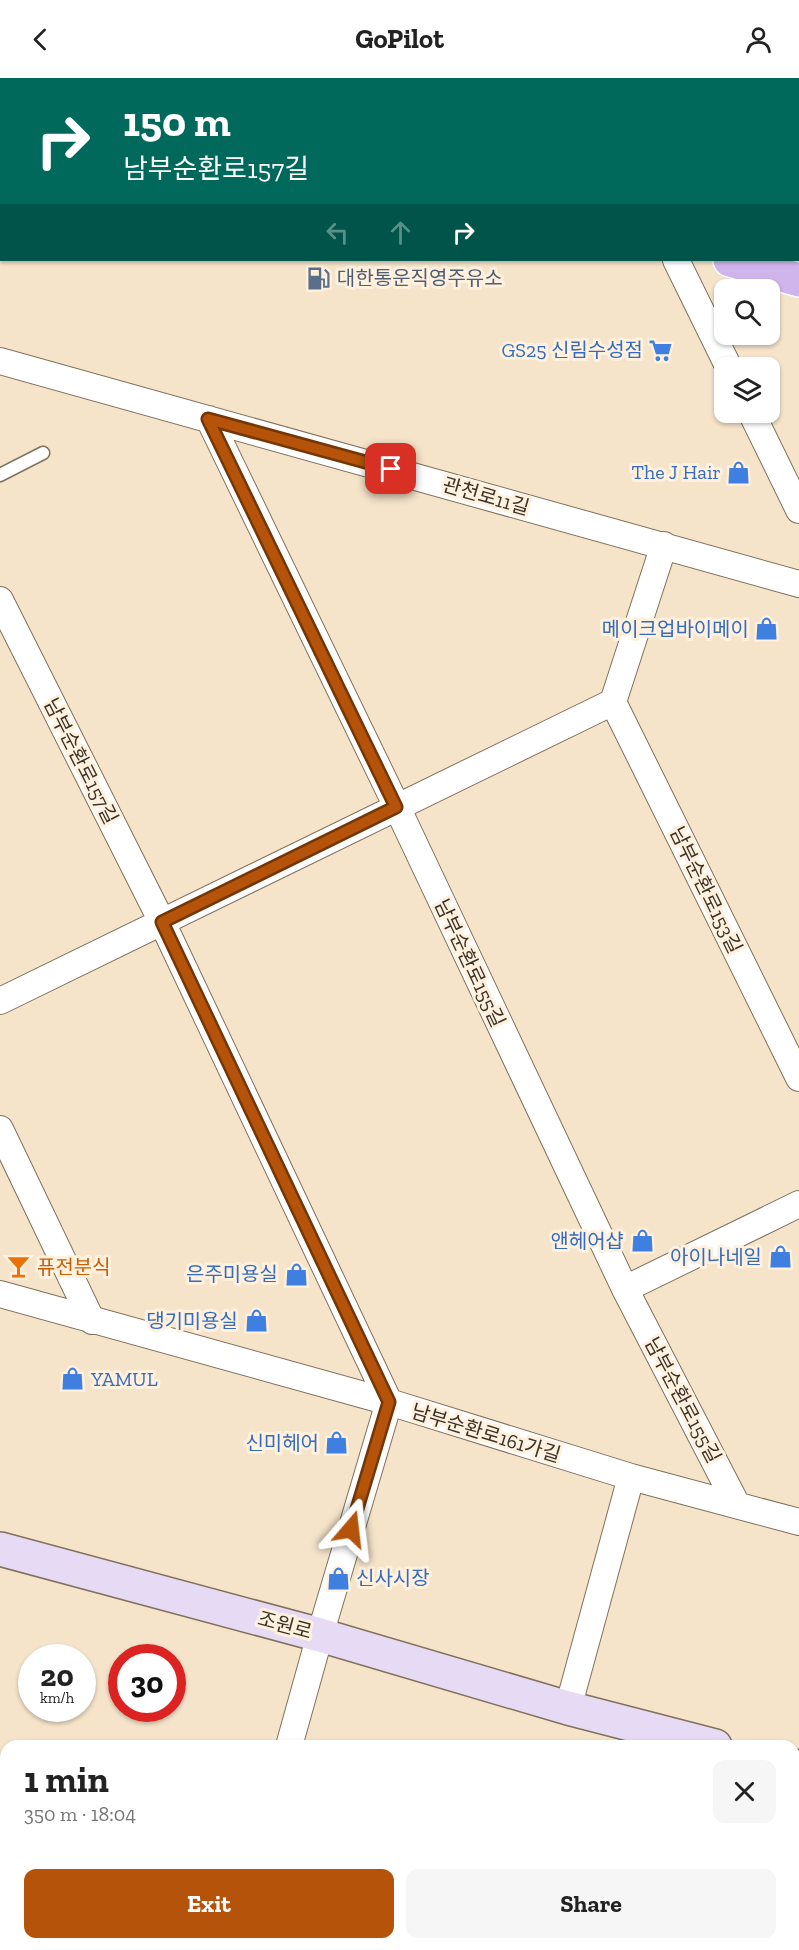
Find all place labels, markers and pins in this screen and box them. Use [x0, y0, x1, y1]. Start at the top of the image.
fuel station icon: 대한통운직영주유소 [306, 265, 332, 291]
place label: 대한통운직영주유소 [337, 266, 503, 290]
supermarket icon: GS25 신림수성점 [648, 337, 674, 363]
place label: GS25 신림수성점 [501, 338, 643, 362]
pin [365, 443, 416, 494]
shop icon: The J Hair [726, 459, 752, 485]
place label: The J Hair [632, 460, 721, 484]
shop icon: 메이크업바이메이 [754, 616, 780, 642]
place label: 메이크업바이메이 [602, 617, 749, 641]
shop icon: 앤헤어샵 [629, 1228, 655, 1254]
place label: 앤헤어샵 [550, 1229, 624, 1253]
shop icon: 아이나네일 [767, 1244, 793, 1270]
place label: 아이나네일 [670, 1245, 762, 1269]
bar icon: 퓨전분식 [6, 1254, 32, 1280]
place label: 퓨전분식 [37, 1255, 111, 1279]
shop icon: 은주미용실 [283, 1261, 309, 1287]
place label: 은주미용실 [186, 1262, 278, 1286]
shop icon: 댕기미용실 [243, 1308, 269, 1334]
place label: 댕기미용실 [146, 1309, 238, 1333]
shop icon: YAMUL [60, 1366, 86, 1392]
place label: YAMUL [90, 1367, 158, 1391]
shop icon: 신미헤어 [324, 1430, 350, 1456]
place label: 신미헤어 [245, 1431, 319, 1455]
shop icon: 신사시장 [325, 1565, 351, 1591]
place label: 신사시장 [356, 1566, 430, 1590]

